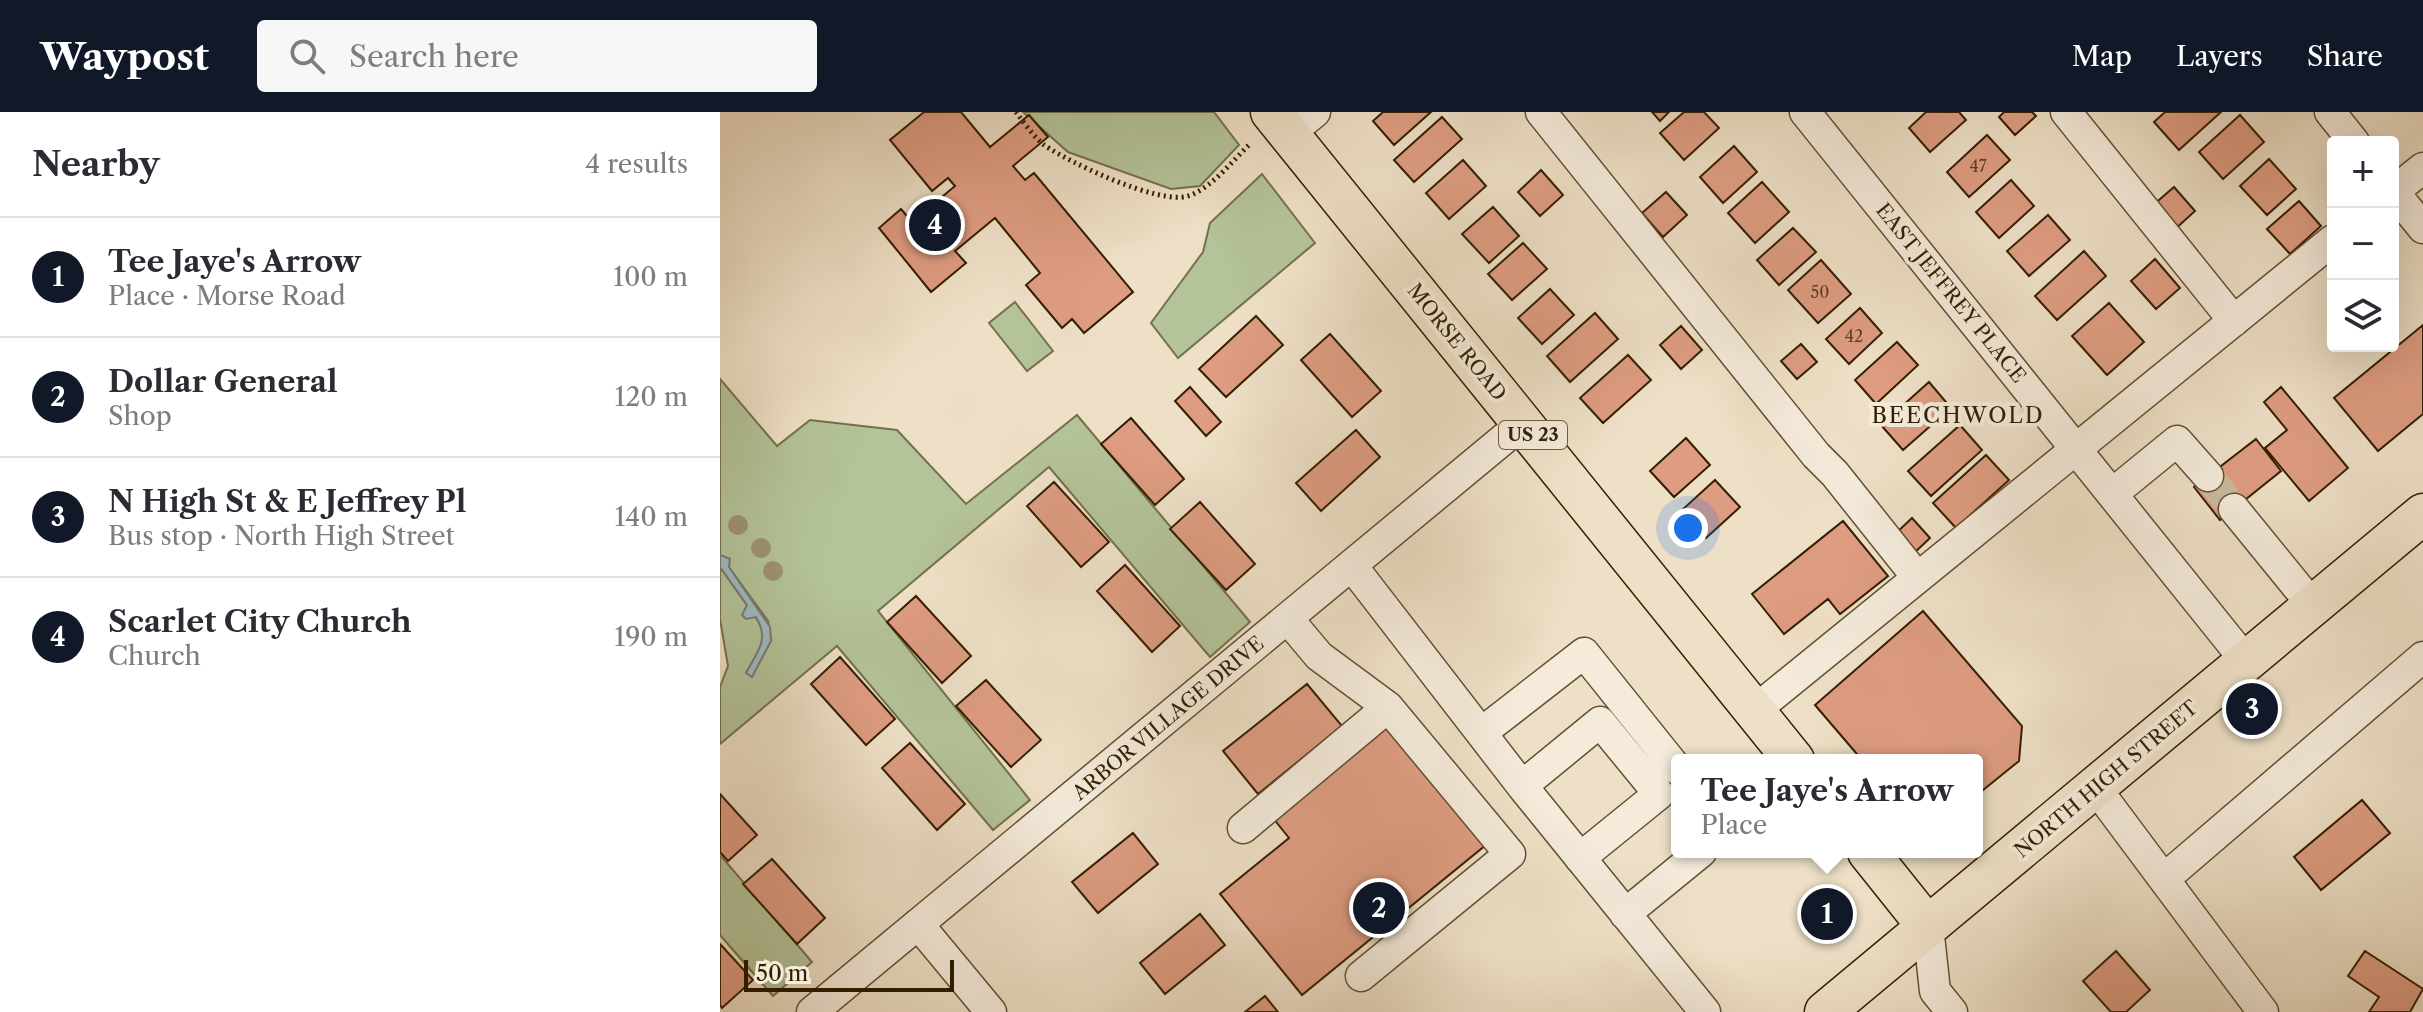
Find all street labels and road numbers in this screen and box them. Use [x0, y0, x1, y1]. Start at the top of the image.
street label: EAST JEFFREY PLACE [1871, 198, 2031, 388]
street label: MORSE ROAD [1403, 279, 1511, 405]
road number: US 23 [1499, 421, 1567, 449]
street label: ARBOR VILLAGE DRIVE [1067, 631, 1268, 806]
street label: NORTH HIGH STREET [2010, 695, 2202, 863]

